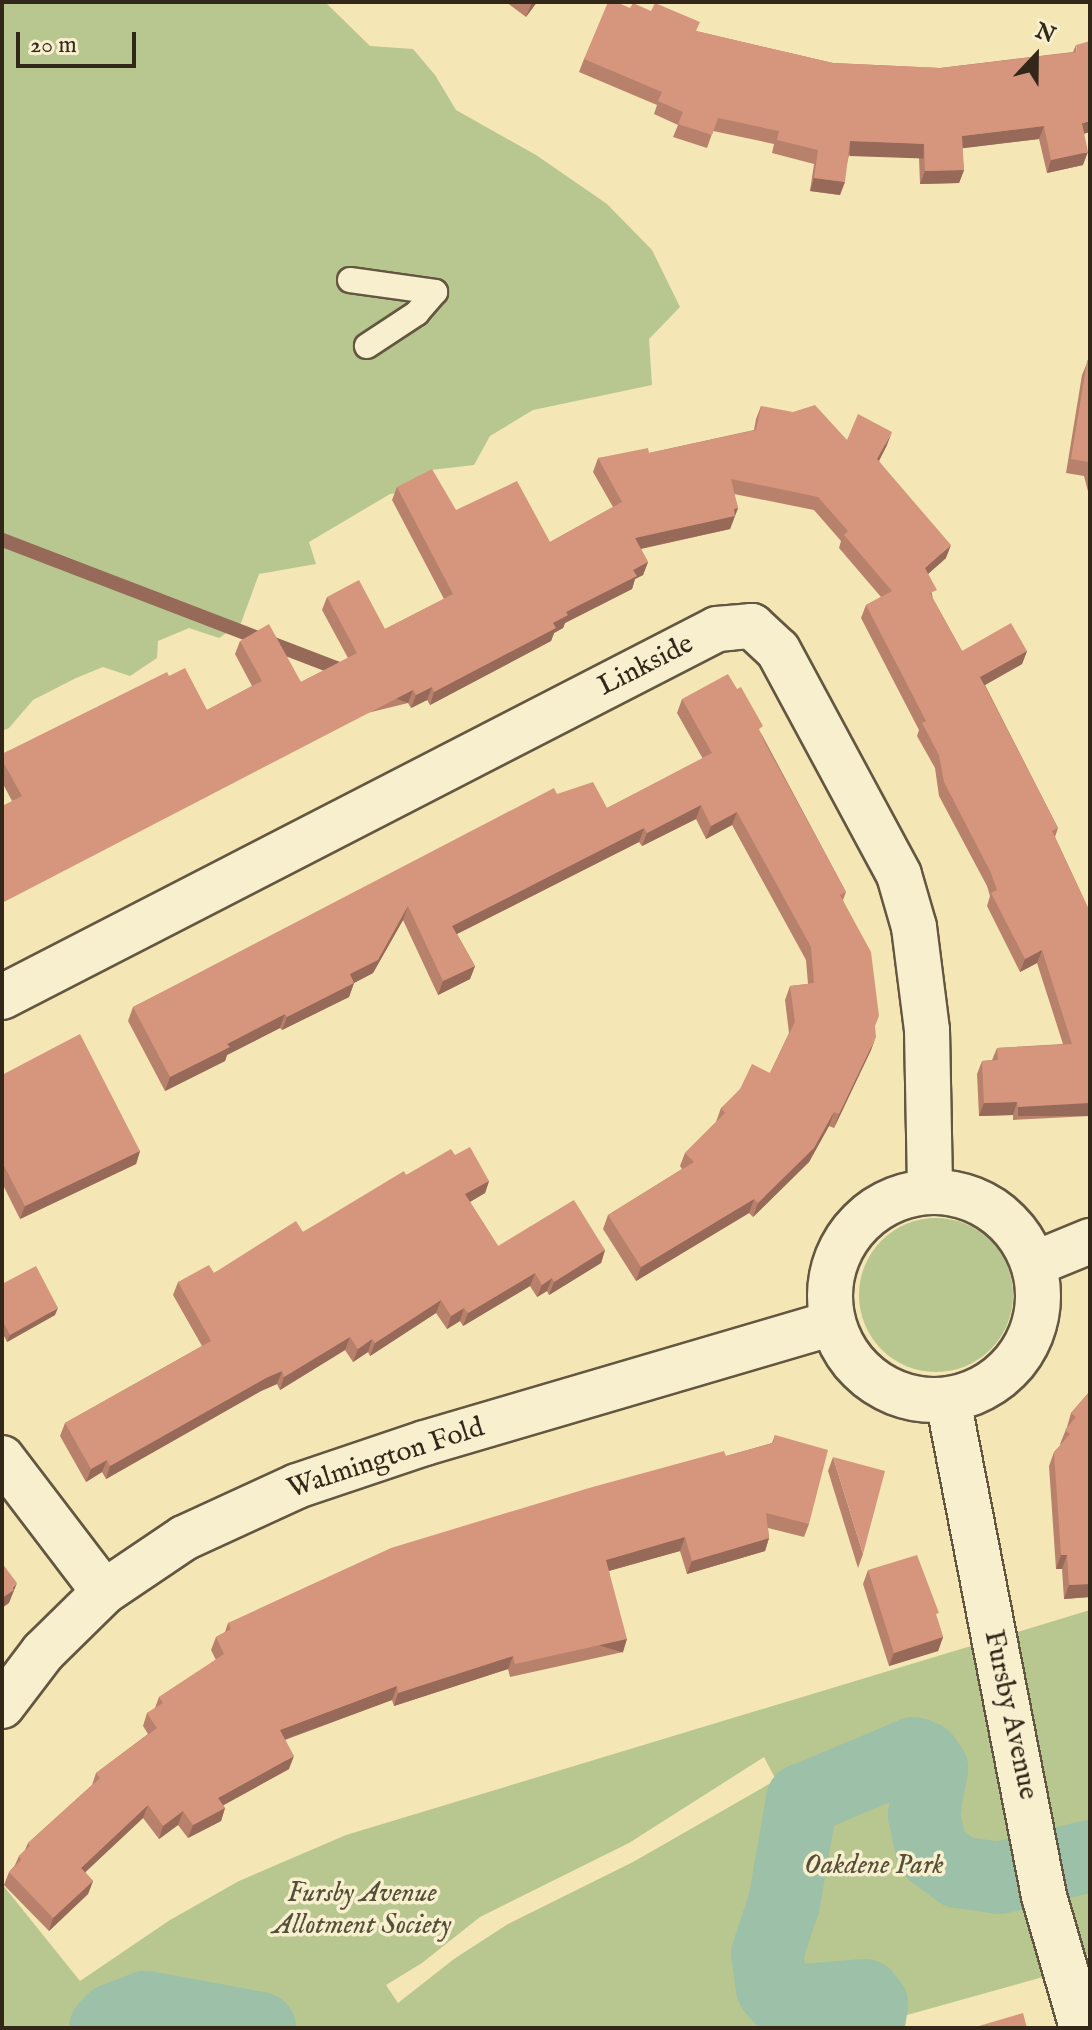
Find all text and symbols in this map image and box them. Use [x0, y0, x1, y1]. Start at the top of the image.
scale bar [20, 16, 140, 66]
north arrow [996, 16, 1076, 96]
text: N [1031, 17, 1059, 50]
text: 20 m [30, 30, 77, 61]
street label: Linkside [593, 628, 699, 704]
street label: Walmington Fold [284, 1411, 488, 1507]
street label: Fursby Avenue [976, 1627, 1044, 1803]
park label: Oakdene Park [804, 1849, 944, 1883]
park label: Fursby Avenue Allotment Society [273, 1877, 451, 1943]

